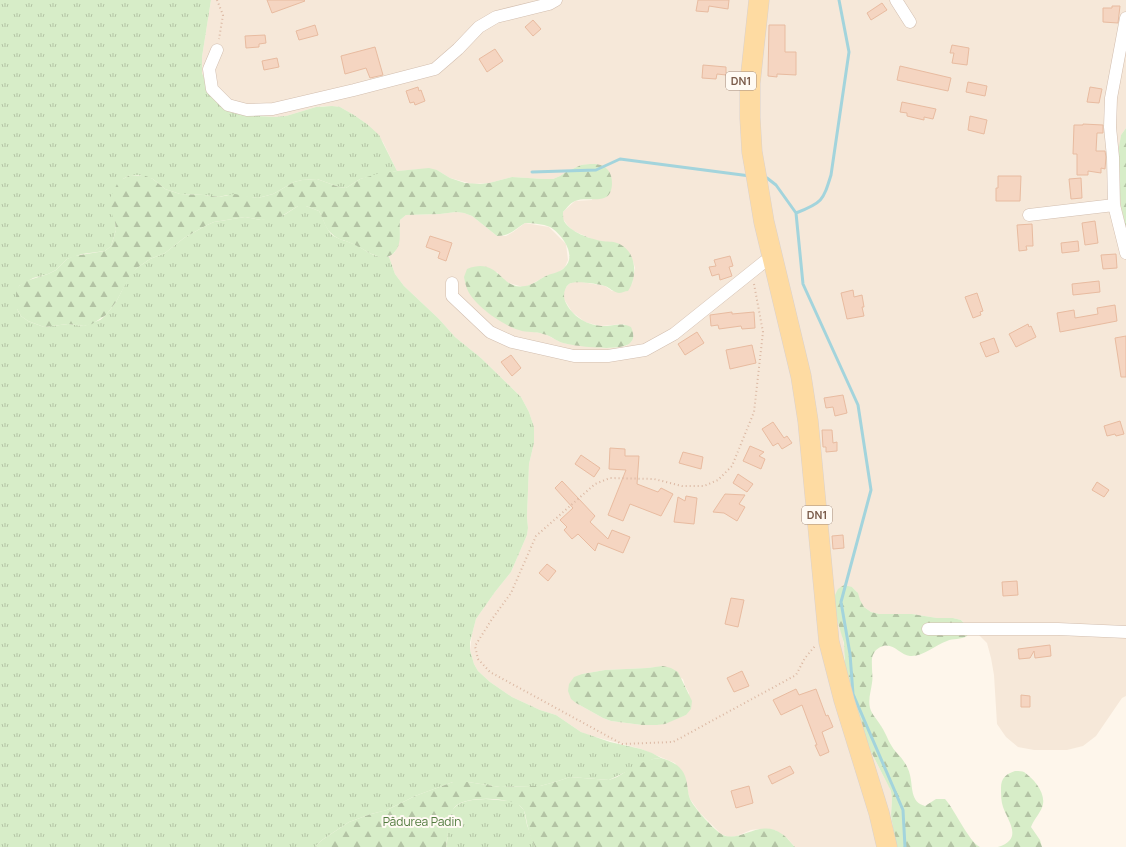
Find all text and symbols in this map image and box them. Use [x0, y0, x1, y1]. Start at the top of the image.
road number: DN1 [726, 72, 756, 90]
road number: DN1 [802, 506, 832, 524]
park label: Pădurea Padin [383, 813, 461, 830]

